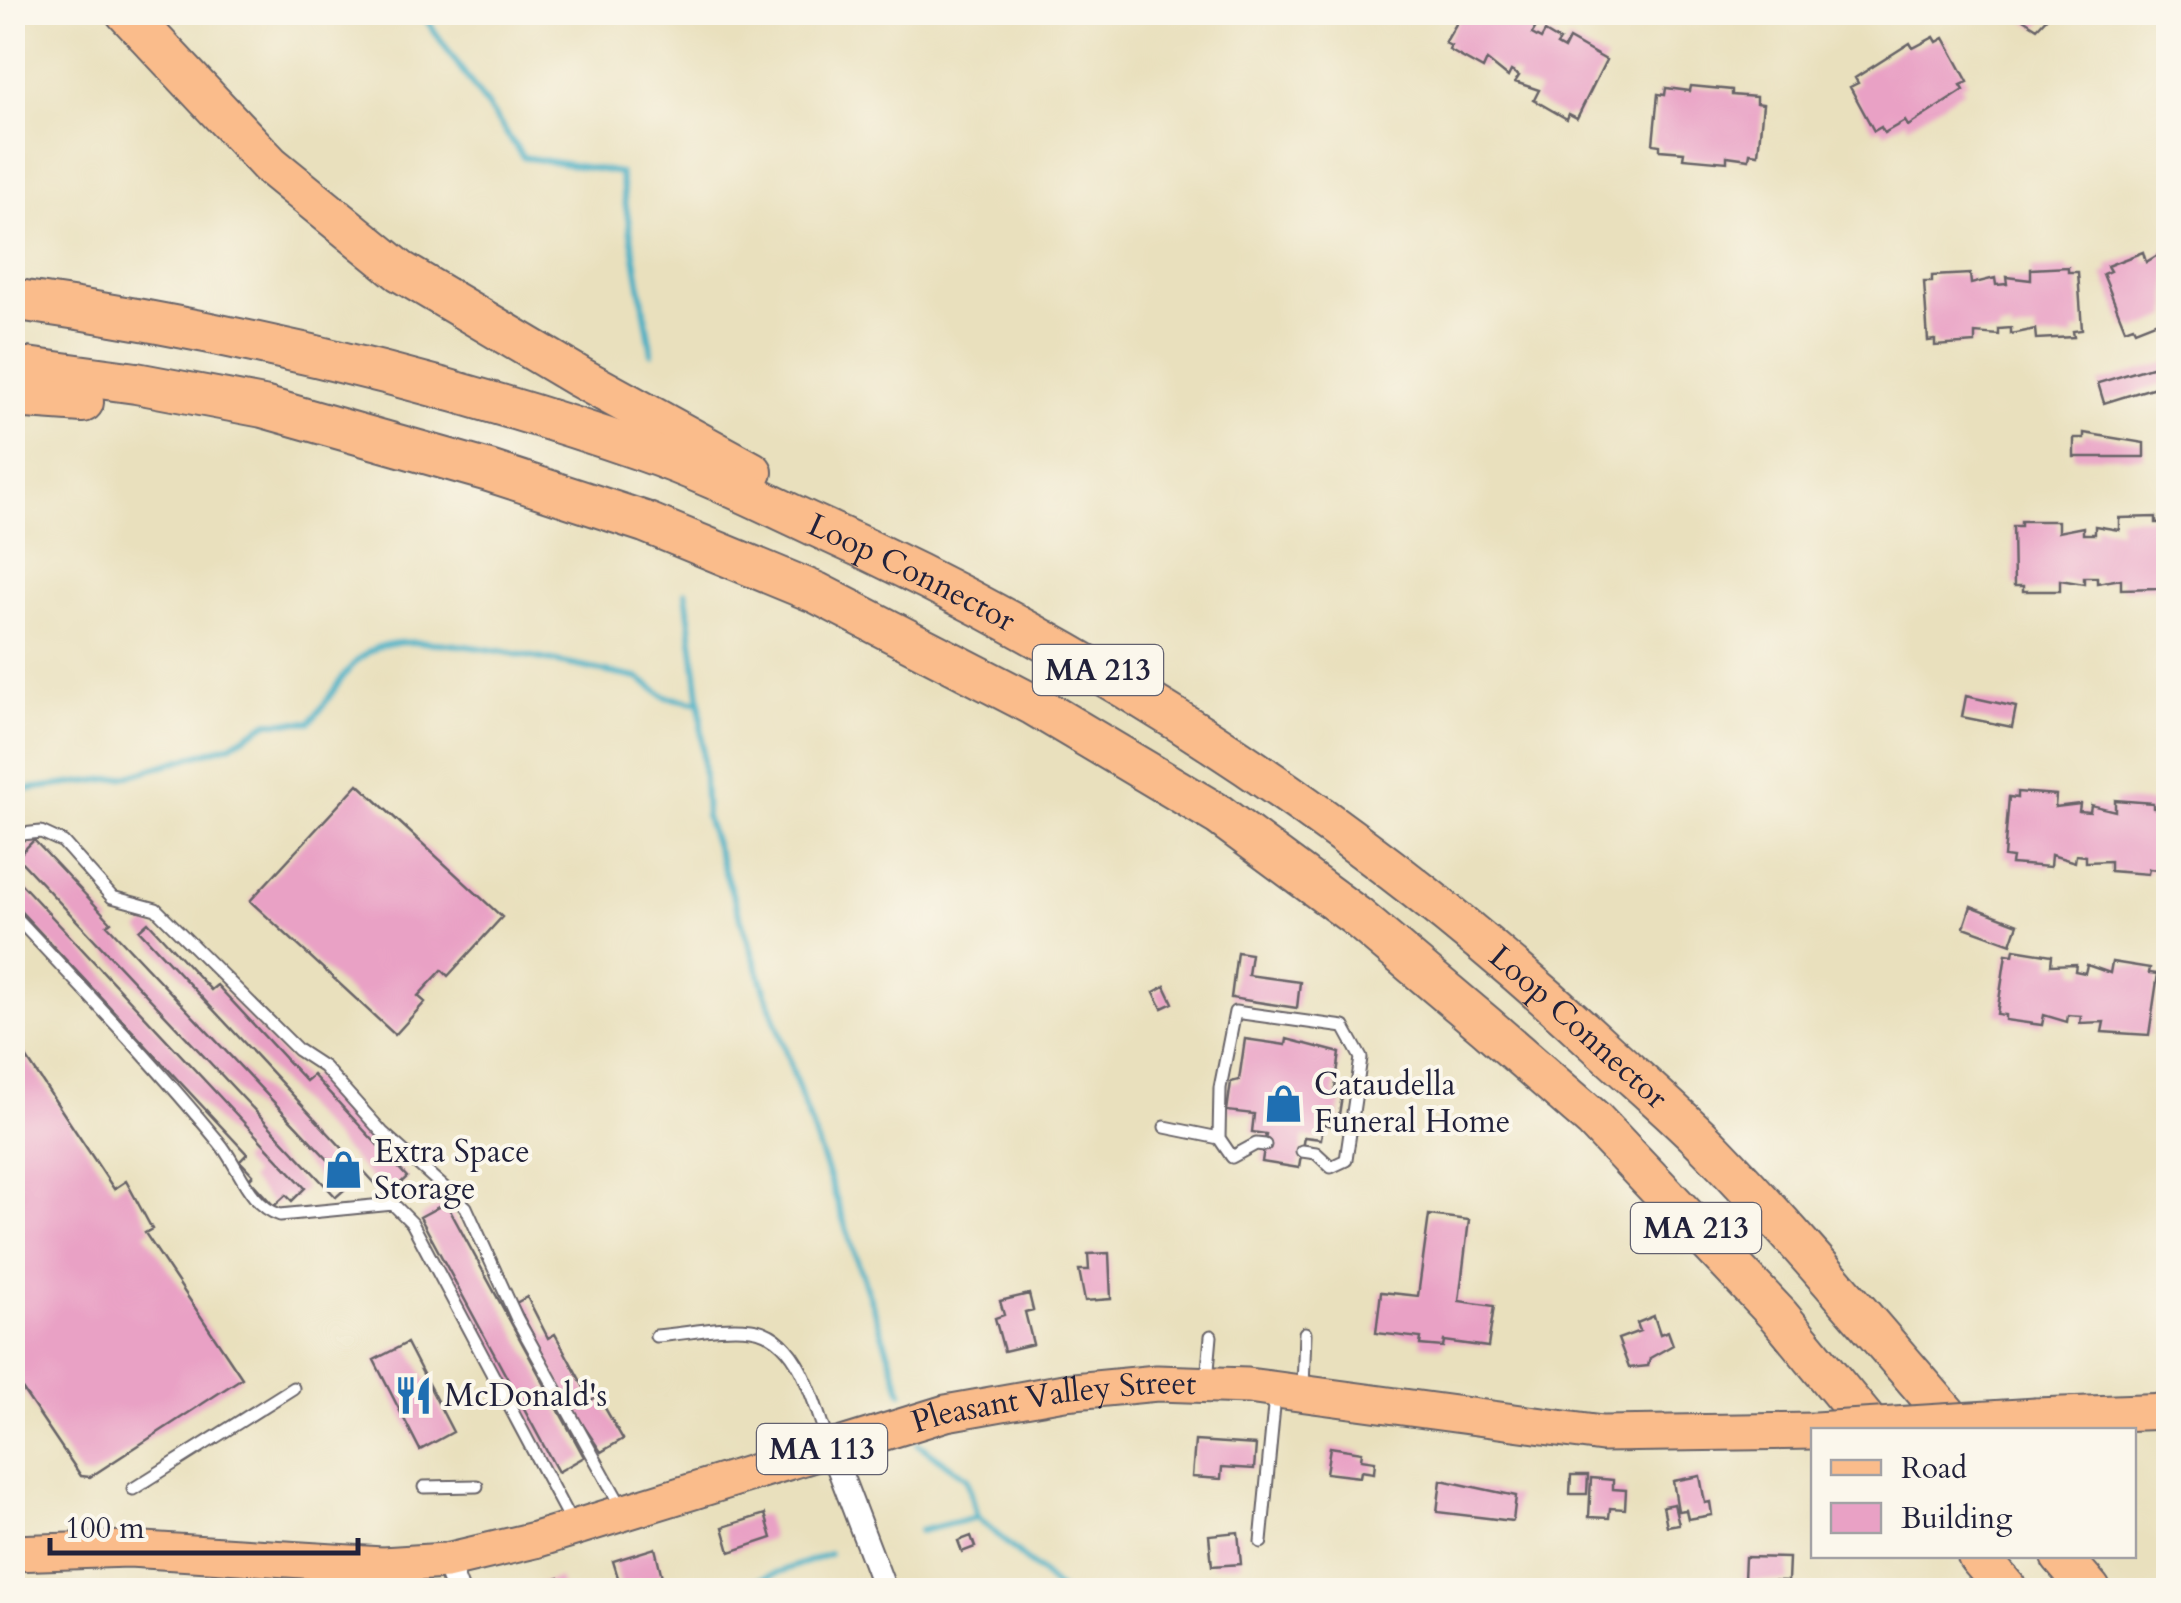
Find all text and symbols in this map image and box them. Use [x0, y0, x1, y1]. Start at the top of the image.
street label: Loop Connector [801, 503, 1023, 643]
road number: MA 213 [1033, 645, 1163, 695]
street label: Loop Connector [1480, 935, 1677, 1119]
place label: Cataudella Funeral Home [1314, 1063, 1510, 1144]
shop icon: Cataudella Funeral Home [1263, 1082, 1305, 1124]
place label: Extra Space Storage [374, 1130, 530, 1211]
shop icon: Extra Space Storage [323, 1149, 365, 1191]
road number: MA 213 [1631, 1203, 1761, 1253]
street label: Pleasant Valley Street [906, 1361, 1197, 1444]
place label: McDonald's [444, 1374, 607, 1418]
restaurant icon: McDonald's [393, 1375, 435, 1417]
road number: MA 113 [757, 1424, 887, 1474]
legend [1811, 1428, 2136, 1558]
text: Road [1901, 1448, 1967, 1489]
scale bar [50, 1493, 358, 1555]
text: Building [1901, 1498, 2012, 1539]
text: 100 m [65, 1508, 145, 1549]

